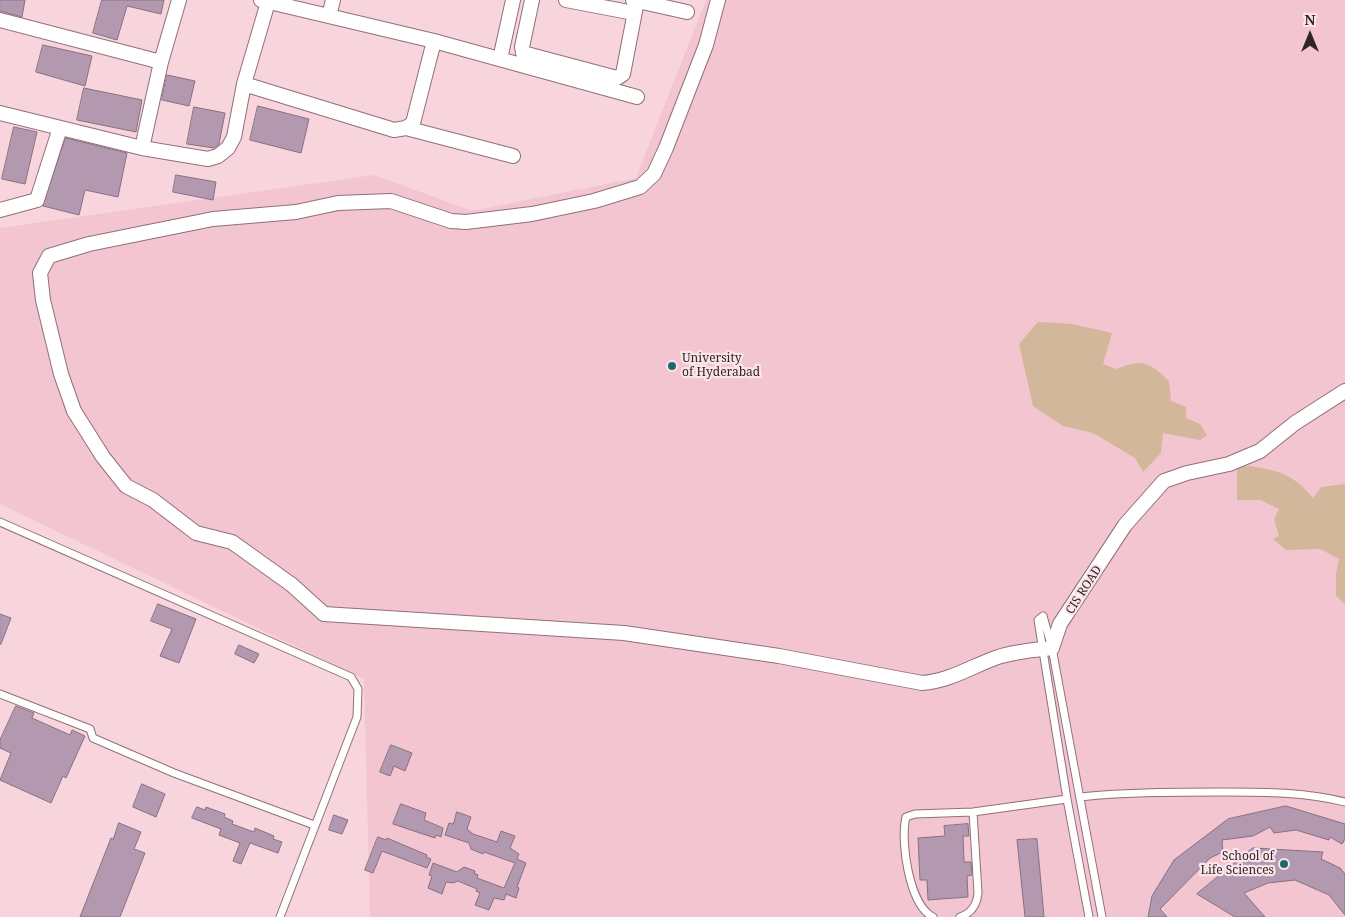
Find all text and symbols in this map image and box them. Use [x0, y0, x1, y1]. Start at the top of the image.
north arrow [1285, 10, 1335, 60]
text: N [1304, 10, 1316, 29]
place label: University of Hyderabad [682, 352, 760, 380]
marker: University of Hyderabad [666, 360, 678, 372]
street label: CIS ROAD [1063, 563, 1105, 617]
place label: School of Life Sciences [1201, 850, 1274, 878]
marker: School of Life Sciences [1278, 858, 1290, 870]

